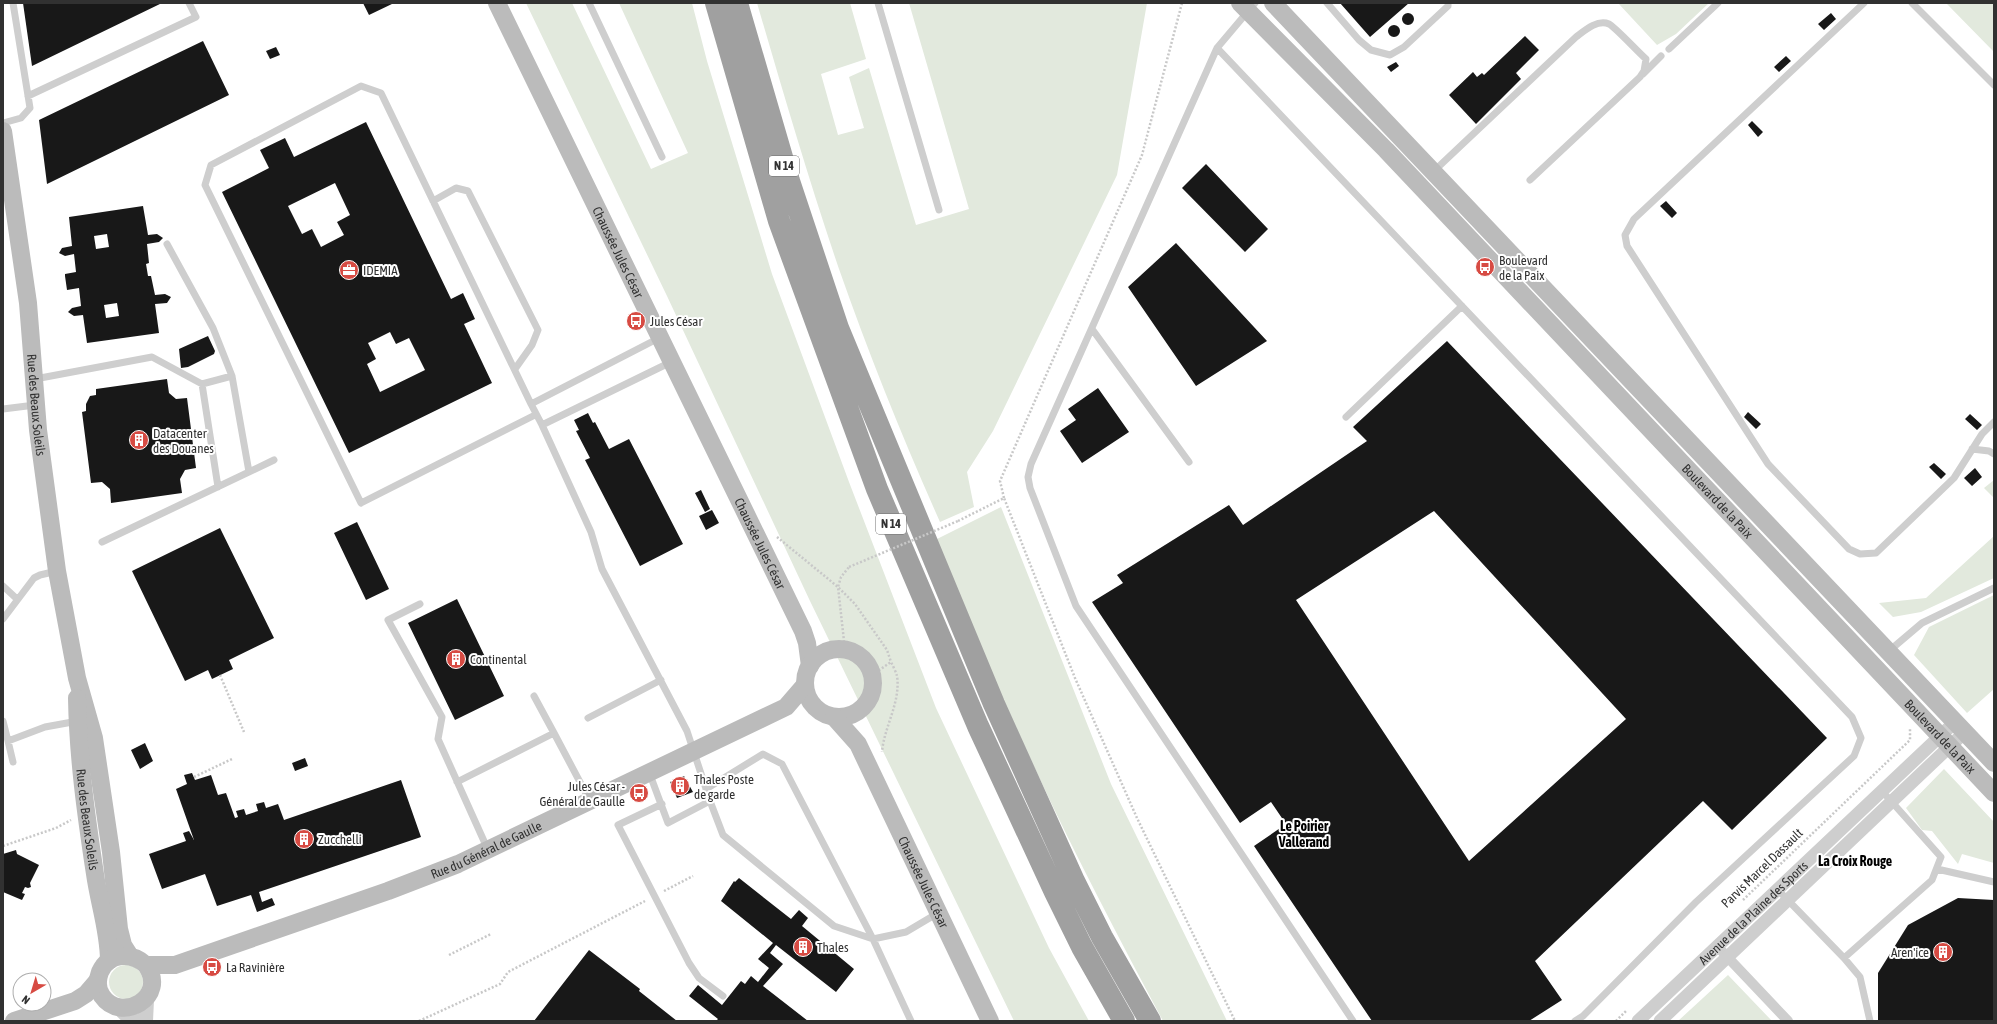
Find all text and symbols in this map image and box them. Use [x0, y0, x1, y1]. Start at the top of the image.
road number: N 14 [769, 156, 799, 176]
street label: Chaussée Jules César [590, 204, 647, 300]
place label: Boulevard de la Paix [1499, 253, 1548, 283]
bus stop icon: Boulevard de la Paix [1474, 256, 1496, 278]
office icon: IDEMIA [338, 259, 360, 281]
place label: IDEMIA [363, 263, 398, 278]
bus stop icon: Jules César [625, 310, 647, 332]
place label: Jules César [650, 314, 702, 329]
street label: Rue des Beaux Soleils [25, 353, 49, 457]
place label: Datacenter des Douanes [153, 426, 214, 456]
building icon: Datacenter des Douanes [128, 429, 150, 451]
street label: Boulevard de la Paix [1679, 461, 1757, 542]
street label: Chaussée Jules César [732, 495, 789, 591]
road number: N 14 [876, 514, 906, 534]
building icon: Continental [445, 648, 467, 670]
place label: Continental [470, 652, 527, 667]
street label: Boulevard de la Paix [1902, 696, 1979, 777]
street label: Rue des Beaux Soleils [74, 768, 102, 872]
place label: Thales Poste de garde [694, 772, 754, 802]
building icon: Thales Poste de garde [669, 775, 691, 797]
place label: Jules César - Général de Gaulle [539, 779, 625, 809]
bus stop icon: Jules César - Général de Gaulle [628, 782, 650, 804]
street label: Rue du Général de Gaulle [428, 818, 544, 881]
district label: Le Poirier Vallerand [1278, 818, 1330, 850]
street label: Parvis Marcel Dassault [1718, 825, 1806, 911]
building icon: Zucchelli [293, 828, 315, 850]
place label: Zucchelli [318, 832, 362, 847]
street label: Chaussée Jules César [896, 834, 952, 930]
district label: La Croix Rouge [1818, 853, 1892, 869]
street label: Avenue de la Plaine des Sports [1695, 857, 1811, 967]
building icon: Thales [792, 936, 814, 958]
place label: Thales [817, 940, 849, 955]
building icon: Aren'ice [1932, 941, 1954, 963]
place label: Aren'ice [1891, 945, 1929, 960]
bus stop icon: La Ravinière [201, 956, 223, 978]
place label: La Ravinière [226, 960, 285, 975]
north arrow [12, 972, 52, 1012]
text: N [20, 993, 32, 1007]

